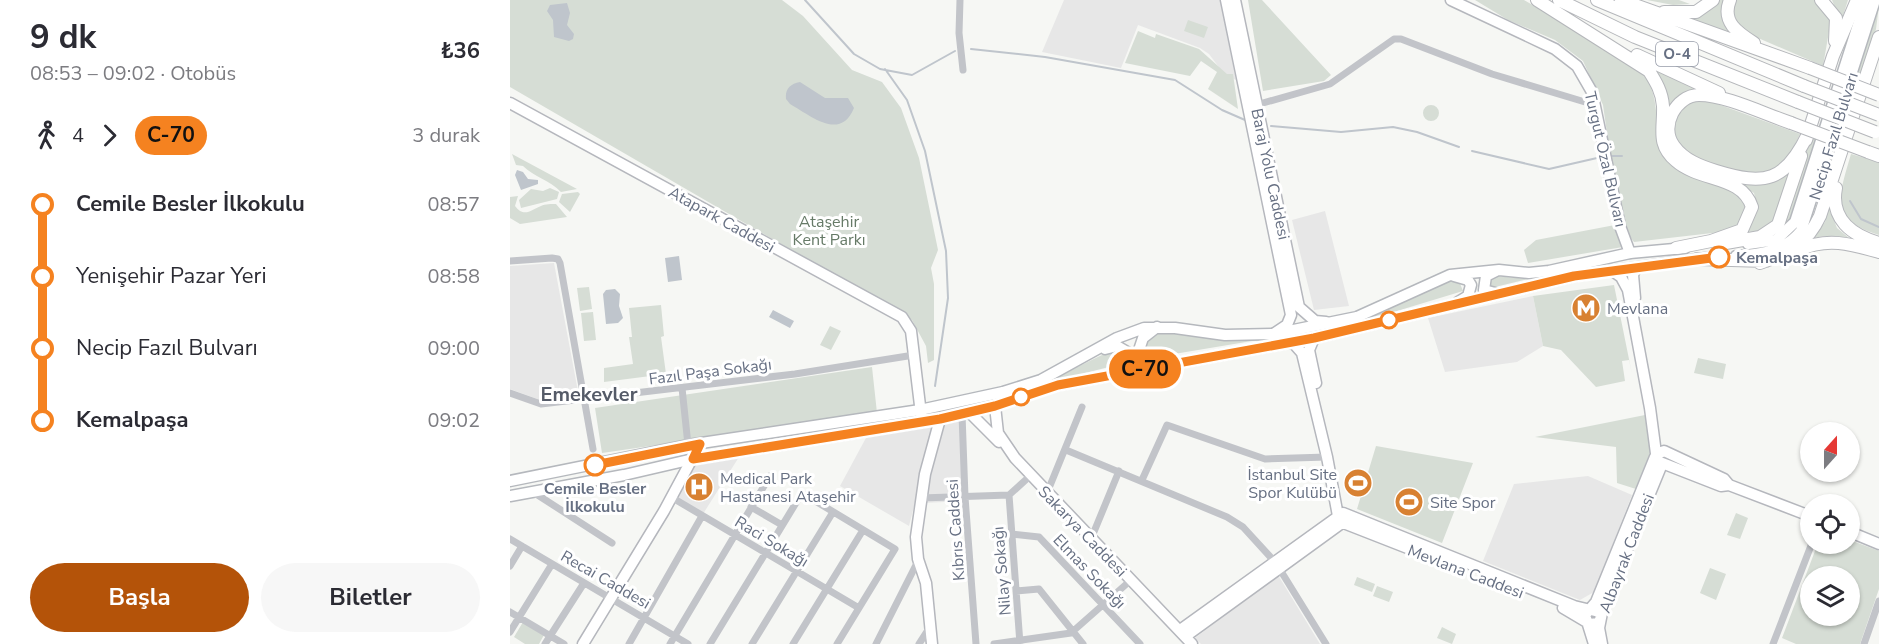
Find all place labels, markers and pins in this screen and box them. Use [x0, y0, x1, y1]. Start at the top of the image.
marker: Kemalpaşa [1708, 246, 1730, 268]
place label: Kemalpaşa [1736, 247, 1818, 269]
metro station icon: Mevlana [1570, 292, 1602, 324]
place label: Mevlana [1607, 298, 1668, 320]
unlabelled marker [1380, 311, 1398, 329]
unlabelled marker [1012, 388, 1030, 406]
marker: Cemile Besler İlkokulu [584, 454, 606, 476]
place label: İstanbul Site Spor Kulübü [1247, 464, 1337, 504]
sports icon: İstanbul Site Spor Kulübü [1342, 467, 1374, 499]
place label: Medical Park Hastanesi Ataşehir [720, 468, 856, 508]
hospital icon: Medical Park Hastanesi Ataşehir [683, 471, 715, 503]
place label: Cemile Besler İlkokulu [544, 478, 647, 518]
sports icon: Site Spor [1393, 486, 1425, 518]
place label: Site Spor [1430, 492, 1496, 514]

